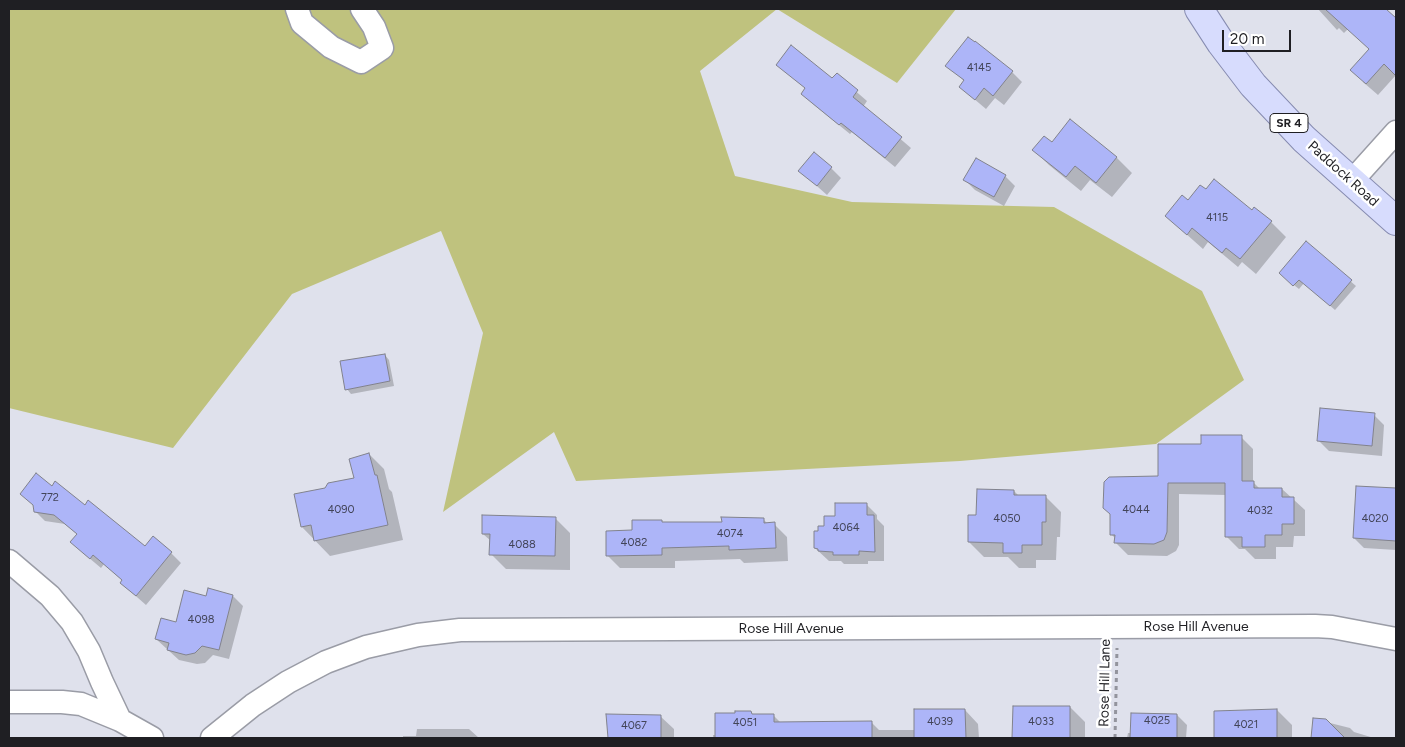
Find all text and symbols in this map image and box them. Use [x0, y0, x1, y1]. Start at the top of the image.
scale bar [1225, 20, 1294, 52]
text: 20 m [1230, 30, 1264, 48]
house number: 4145 [967, 61, 991, 75]
road number: SR 4 [1270, 114, 1308, 132]
street label: Paddock Road [1304, 138, 1382, 210]
house number: 4115 [1206, 211, 1228, 225]
house number: 772 [41, 491, 59, 505]
house number: 4090 [327, 503, 355, 517]
house number: 4044 [1122, 503, 1150, 517]
house number: 4032 [1247, 504, 1273, 518]
house number: 4050 [993, 512, 1021, 526]
house number: 4020 [1361, 512, 1389, 526]
house number: 4064 [833, 521, 859, 535]
house number: 4074 [717, 527, 743, 541]
house number: 4082 [621, 536, 647, 550]
house number: 4088 [508, 538, 536, 552]
house number: 4098 [188, 613, 214, 627]
street label: Rose Hill Avenue [1143, 619, 1249, 635]
street label: Rose Hill Avenue [738, 621, 844, 637]
street label: Rose Hill Lane [1096, 639, 1114, 727]
house number: 4025 [1144, 714, 1170, 728]
house number: 4039 [927, 715, 953, 729]
house number: 4033 [1028, 715, 1054, 729]
house number: 4051 [733, 716, 757, 730]
house number: 4021 [1234, 718, 1258, 732]
house number: 4067 [621, 719, 647, 733]

